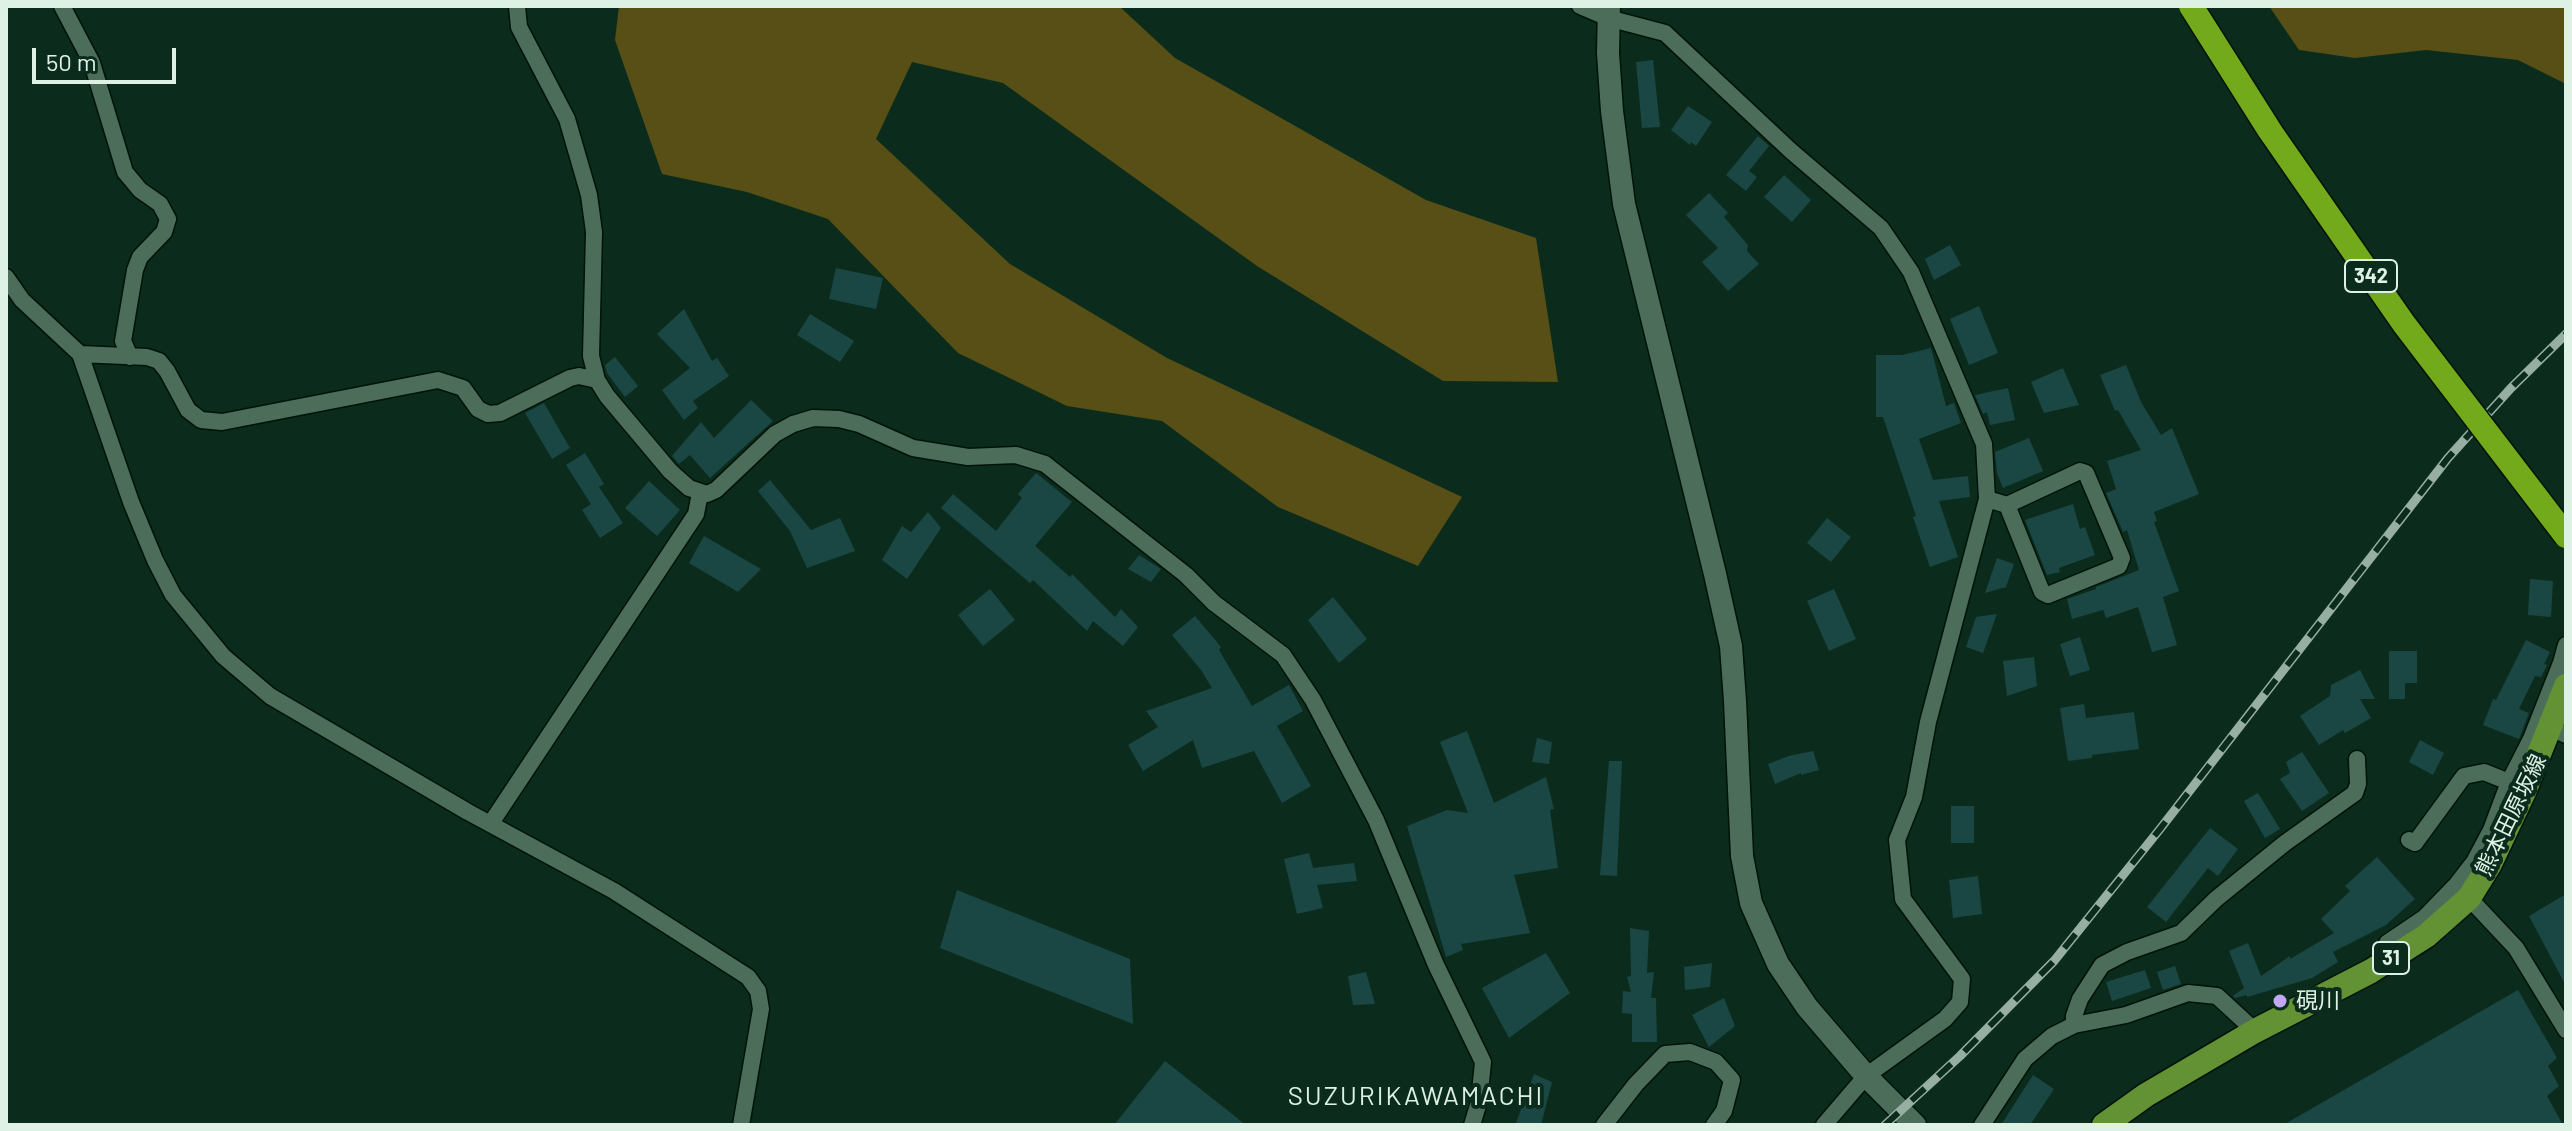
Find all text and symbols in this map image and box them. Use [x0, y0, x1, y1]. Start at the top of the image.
scale bar [36, 32, 180, 82]
text: 50 m [46, 47, 97, 76]
road number: 342 [2345, 260, 2397, 292]
street label: 熊本田原坂線 [2470, 750, 2552, 880]
road number: 31 [2373, 942, 2409, 974]
place label: 硯川 [2296, 988, 2340, 1014]
marker: 硯川 [2271, 992, 2289, 1010]
district label: SUZURIKAWAMACHI [1288, 1080, 1544, 1112]

